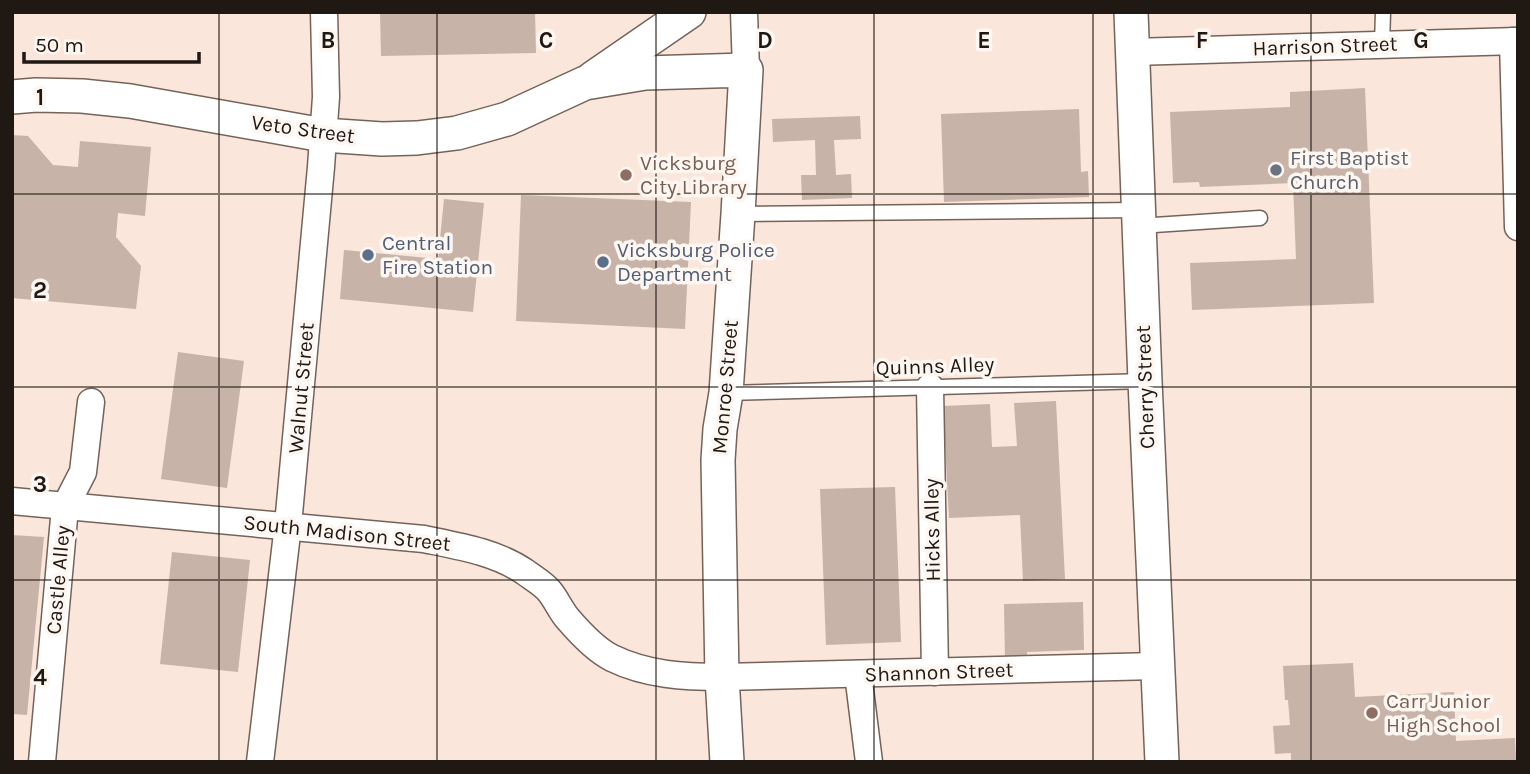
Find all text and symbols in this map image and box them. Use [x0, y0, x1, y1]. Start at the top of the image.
scale bar [24, 21, 200, 65]
text: B [321, 27, 335, 54]
text: C [539, 27, 553, 54]
text: D [757, 27, 773, 54]
text: E [977, 27, 991, 54]
text: F [1196, 27, 1208, 54]
text: G [1413, 27, 1429, 54]
street label: Harrison Street [1252, 31, 1398, 61]
text: 50 m [35, 33, 84, 57]
text: 1 [36, 84, 44, 111]
street label: Veto Street [250, 110, 356, 148]
place label: First Baptist Church [1290, 146, 1409, 194]
place label: Vicksburg City Library [640, 151, 747, 199]
marker: First Baptist Church [1268, 162, 1284, 178]
marker: Vicksburg City Library [618, 167, 634, 183]
place label: Central Fire Station [382, 231, 493, 279]
place label: Vicksburg Police Department [617, 238, 775, 286]
marker: Central Fire Station [360, 247, 376, 263]
marker: Vicksburg Police Department [595, 254, 611, 270]
text: 2 [33, 277, 47, 304]
street label: Monroe Street [707, 319, 743, 455]
street label: Walnut Street [283, 321, 319, 455]
street label: Cherry Street [1131, 325, 1159, 449]
street label: Quinns Alley [875, 352, 995, 380]
text: 3 [33, 471, 47, 498]
street label: Hicks Alley [919, 478, 945, 582]
street label: South Madison Street [242, 510, 452, 556]
street label: Castle Alley [41, 524, 75, 636]
street label: Shannon Street [864, 657, 1014, 687]
text: 4 [33, 664, 47, 691]
place label: Carr Junior High School [1386, 689, 1501, 737]
marker: Carr Junior High School [1364, 705, 1380, 721]

